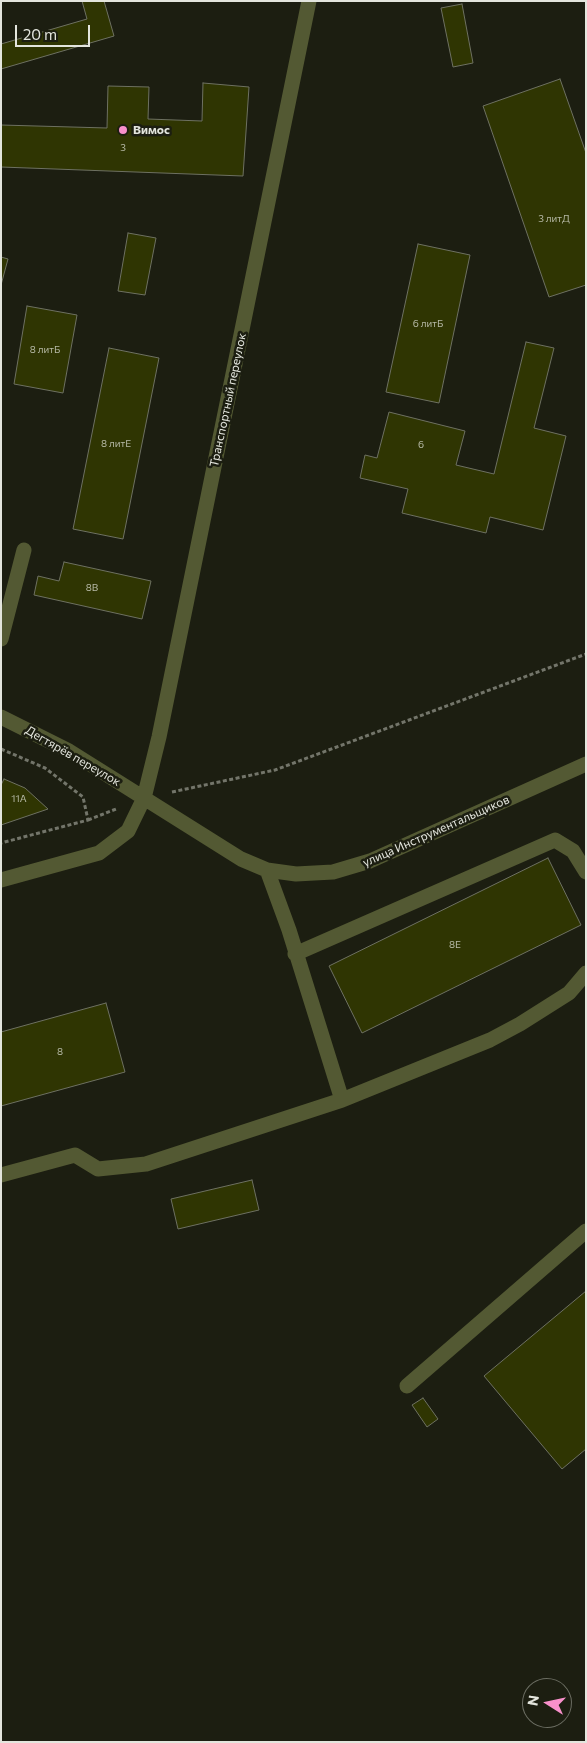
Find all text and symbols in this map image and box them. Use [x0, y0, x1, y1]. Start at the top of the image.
scale bar [18, 15, 92, 47]
text: 20 m [23, 25, 57, 43]
place label: Вимос [133, 123, 170, 137]
marker: Вимос [117, 124, 129, 136]
house number: 3 [120, 142, 126, 154]
house number: 3 литД [538, 213, 570, 225]
house number: 6 литБ [413, 318, 443, 330]
street label: Транспортный переулок [207, 332, 249, 468]
house number: 8 литБ [30, 344, 60, 356]
house number: 8 литЕ [101, 438, 131, 450]
house number: 6 [418, 439, 424, 451]
house number: 8В [86, 582, 98, 594]
street label: Дегтярёв переулок [23, 723, 123, 789]
street label: улица Инструментальщиков [360, 792, 512, 870]
house number: 11А [11, 793, 27, 805]
house number: 8Е [449, 939, 461, 951]
house number: 8 [57, 1046, 63, 1058]
north arrow [522, 1678, 572, 1728]
text: N [523, 1694, 542, 1707]

